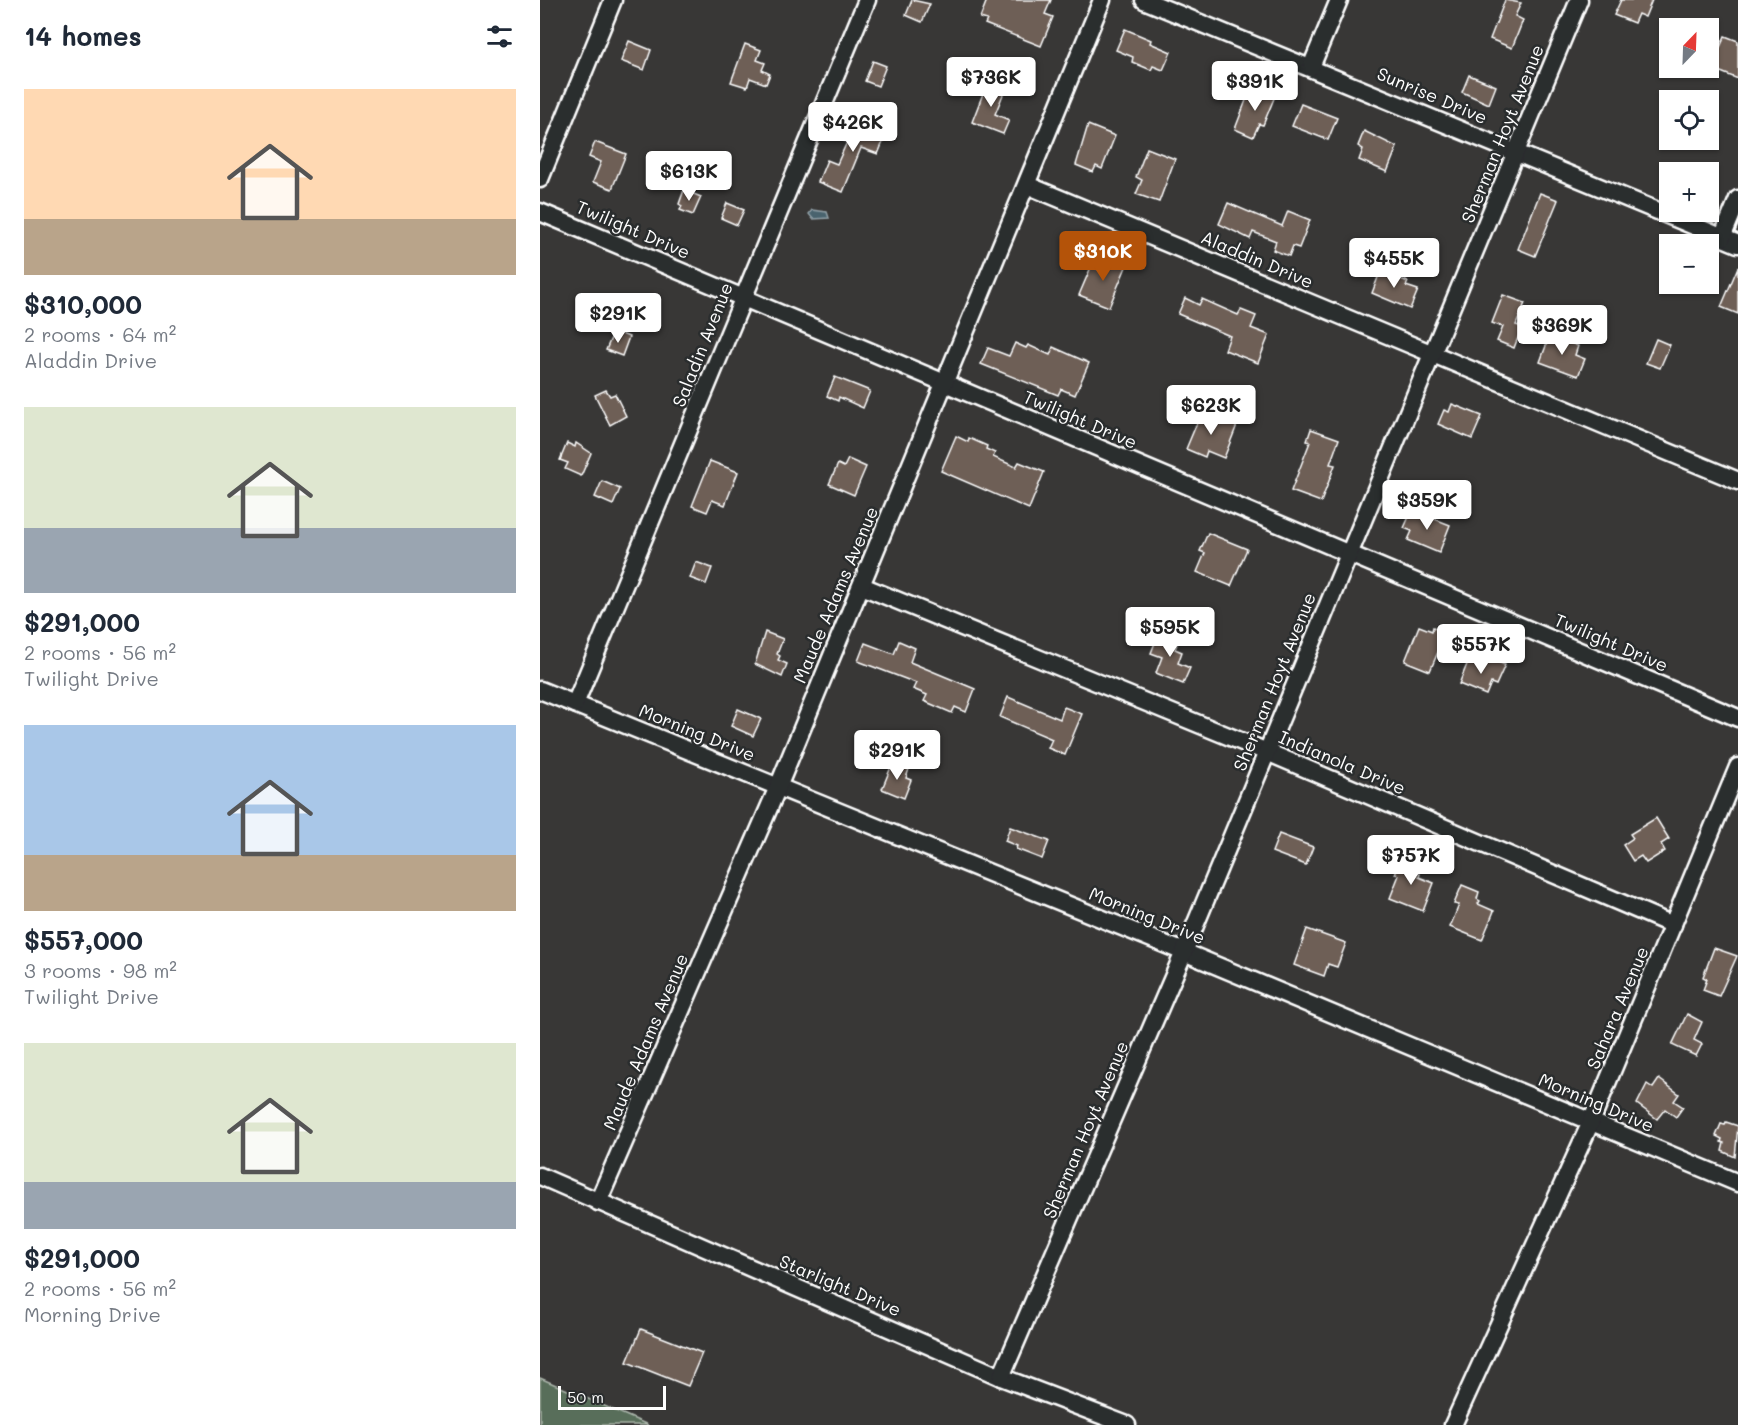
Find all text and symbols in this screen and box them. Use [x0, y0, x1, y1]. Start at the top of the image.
north arrow [1659, 18, 1719, 78]
map controls [1659, 18, 1719, 294]
text: 14 homes [24, 19, 142, 53]
icon: filters [483, 20, 516, 53]
street label: Sherman Hoyt Avenue [1455, 41, 1549, 226]
pin: $736K [949, 57, 1033, 108]
pin: $391K [1213, 61, 1297, 112]
street label: Sunrise Drive [1374, 61, 1491, 129]
text: $736K [961, 63, 1021, 89]
text: $391K [1226, 67, 1284, 93]
button: locate [1659, 90, 1719, 150]
pin: $426K [811, 102, 895, 153]
text: $426K [822, 108, 884, 134]
icon: home [216, 128, 324, 236]
pin: $613K [647, 151, 731, 202]
text: $613K [660, 157, 718, 183]
button: + [1659, 162, 1719, 222]
street label: Twilight Drive [573, 194, 694, 264]
street label: Aladdin Drive [1198, 225, 1317, 294]
pin: $310K [1061, 231, 1145, 282]
button: − [1659, 234, 1719, 294]
text: $310K [1073, 237, 1133, 263]
pin: $455K [1352, 238, 1436, 289]
text: $455K [1363, 244, 1425, 270]
street label: Saladin Avenue [666, 279, 738, 410]
text: $310,000 [24, 287, 142, 321]
pin: $291K [576, 293, 660, 344]
text: $291K [589, 299, 647, 325]
pin: $369K [1520, 305, 1604, 356]
text: $369K [1531, 311, 1593, 337]
text: 2 rooms · 64 m² [24, 321, 176, 347]
text: Aladdin Drive [24, 347, 157, 373]
street label: Twilight Drive [1020, 384, 1141, 454]
pin: $623K [1169, 385, 1253, 436]
text: $623K [1181, 391, 1241, 417]
icon: home [216, 446, 324, 554]
pin: $359K [1385, 480, 1469, 531]
text: $359K [1396, 486, 1458, 512]
street label: Maude Adams Avenue [787, 503, 883, 687]
street label: Sherman Hoyt Avenue [1227, 589, 1321, 774]
text: $291,000 [24, 605, 140, 639]
pin: $595K [1128, 607, 1212, 658]
street label: Twilight Drive [1551, 607, 1672, 677]
text: $595K [1140, 613, 1200, 639]
pin: $557K [1439, 624, 1523, 675]
text: $557K [1451, 630, 1511, 656]
text: 2 rooms · 56 m² [24, 639, 176, 665]
text: Twilight Drive [24, 665, 159, 691]
street label: Morning Drive [636, 698, 759, 766]
street label: Indianola Drive [1275, 725, 1410, 800]
pin: $291K [855, 730, 939, 781]
text: $291K [868, 736, 926, 762]
icon: home [216, 764, 324, 872]
pin: $757K [1369, 835, 1453, 886]
text: $757K [1381, 841, 1441, 867]
street label: Morning Drive [1086, 881, 1209, 949]
text: $557,000 [24, 923, 143, 957]
street label: Sahara Avenue [1580, 943, 1654, 1073]
street label: Maude Adams Avenue [597, 950, 693, 1134]
text: 3 rooms · 98 m² [24, 957, 177, 983]
text: Twilight Drive [24, 983, 159, 1009]
street label: Sherman Hoyt Avenue [1037, 1037, 1133, 1222]
street label: Morning Drive [1535, 1067, 1658, 1137]
icon: home [216, 1082, 324, 1190]
text: $291,000 [24, 1241, 140, 1275]
street label: Starlight Drive [776, 1249, 905, 1322]
text: 2 rooms · 56 m² [24, 1275, 176, 1301]
text: Morning Drive [24, 1301, 161, 1327]
scale bar [558, 1383, 666, 1410]
text: 50 m [567, 1386, 604, 1407]

